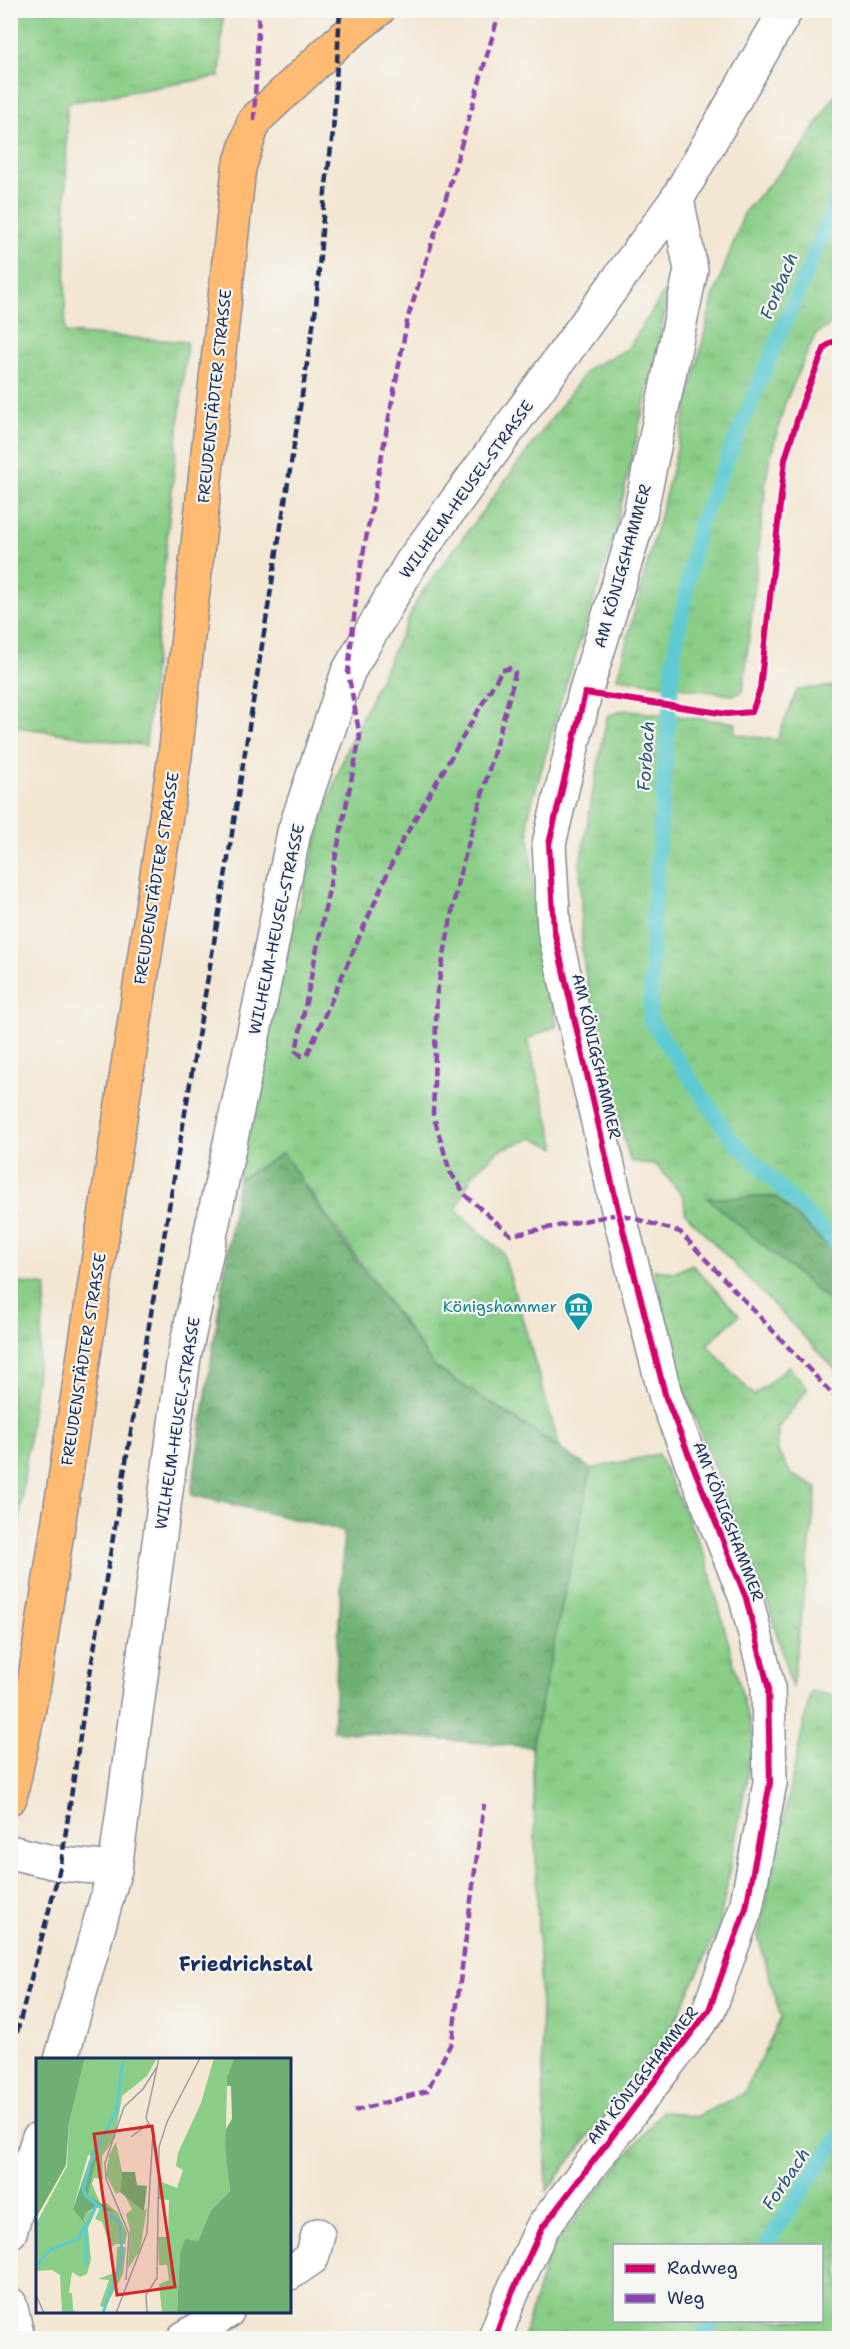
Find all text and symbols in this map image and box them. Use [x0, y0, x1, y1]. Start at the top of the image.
water label: Forbach [754, 249, 804, 323]
street label: FREUDENSTÄDTER STRASSE [193, 288, 236, 504]
street label: WILHELM-HEUSEL-STRASSE [395, 396, 538, 583]
street label: AM KÖNIGSHAMMER [589, 482, 656, 650]
water label: Forbach [632, 720, 660, 792]
street label: FREUDENSTÄDTER STRASSE [129, 770, 184, 986]
street label: WILHELM-HEUSEL-STRASSE [244, 822, 309, 1037]
street label: AM KÖNIGSHAMMER [567, 971, 626, 1141]
street label: FREUDENSTÄDTER STRASSE [56, 1251, 111, 1467]
museum icon: Königshammer [562, 1290, 594, 1332]
place label: Königshammer [443, 1296, 557, 1317]
street label: WILHELM-HEUSEL-STRASSE [150, 1315, 205, 1531]
street label: AM KÖNIGSHAMMER [688, 1438, 769, 1604]
district label: Friedrichstal [179, 1951, 313, 1977]
street label: AM KÖNIGSHAMMER [582, 2002, 703, 2148]
inset map [36, 2058, 291, 2313]
water label: Forbach [756, 2143, 816, 2215]
legend [613, 2244, 823, 2322]
text: Radweg [667, 2256, 738, 2280]
text: Weg [667, 2286, 705, 2310]

